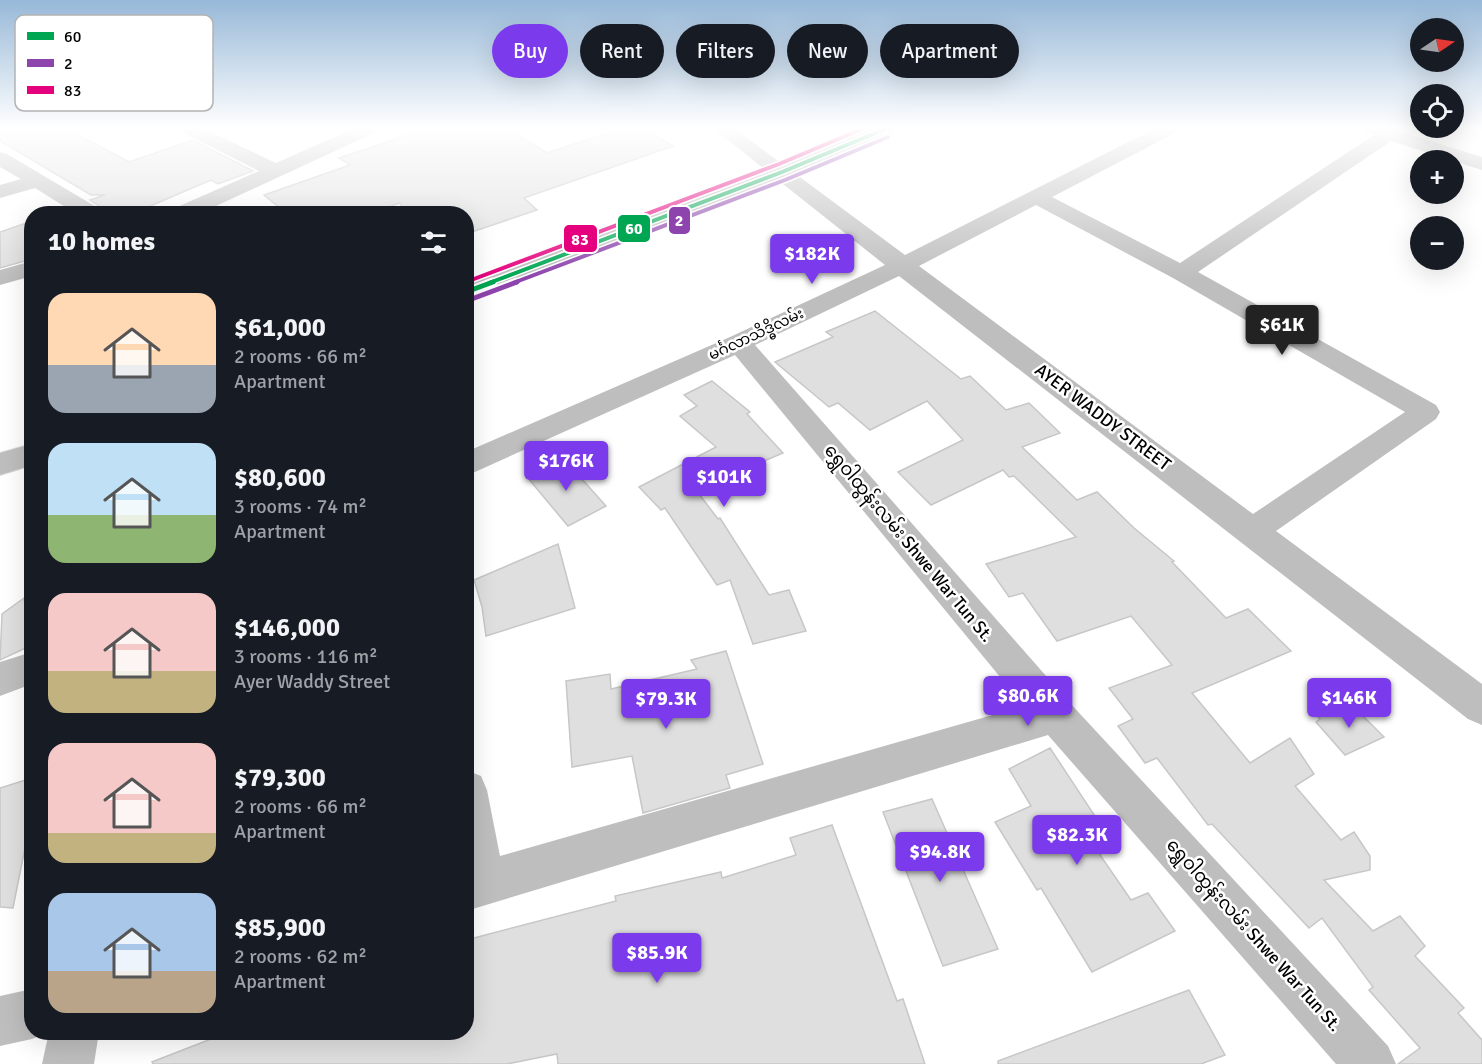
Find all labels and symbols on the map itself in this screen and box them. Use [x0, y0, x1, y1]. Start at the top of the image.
legend [15, 15, 213, 111]
north arrow [1410, 18, 1464, 72]
text: 60 [64, 27, 81, 47]
text: 2 [64, 54, 73, 74]
text: 83 [64, 81, 81, 101]
line badge: 2 [668, 206, 691, 235]
text: 2 [675, 211, 683, 231]
line badge: 60 [617, 214, 651, 243]
text: 60 [625, 219, 643, 239]
line badge: 83 [563, 224, 598, 253]
text: 83 [571, 230, 589, 250]
pin: $182K [770, 234, 854, 285]
street label: မင်္ဂလာသိဒ္ဓိလမ်း [705, 303, 808, 367]
pin: $61K [1246, 305, 1318, 356]
street label: AYER WADDY STREET [1031, 359, 1175, 475]
street label: ရွှေဝါထွန်းလမ်း Shwe War Tun St. [817, 438, 1000, 649]
pin: $176K [524, 441, 608, 492]
pin: $101K [682, 457, 766, 508]
pin: $80.6K [979, 676, 1077, 727]
pin: $146K [1307, 678, 1391, 729]
pin: $79.3K [617, 679, 715, 730]
pin: $82.3K [1028, 815, 1126, 866]
pin: $94.8K [891, 832, 989, 883]
street label: ရွှေဝါထွန်းလမ်း Shwe War Tun St. [1159, 833, 1348, 1038]
pin: $85.9K [608, 933, 706, 984]

